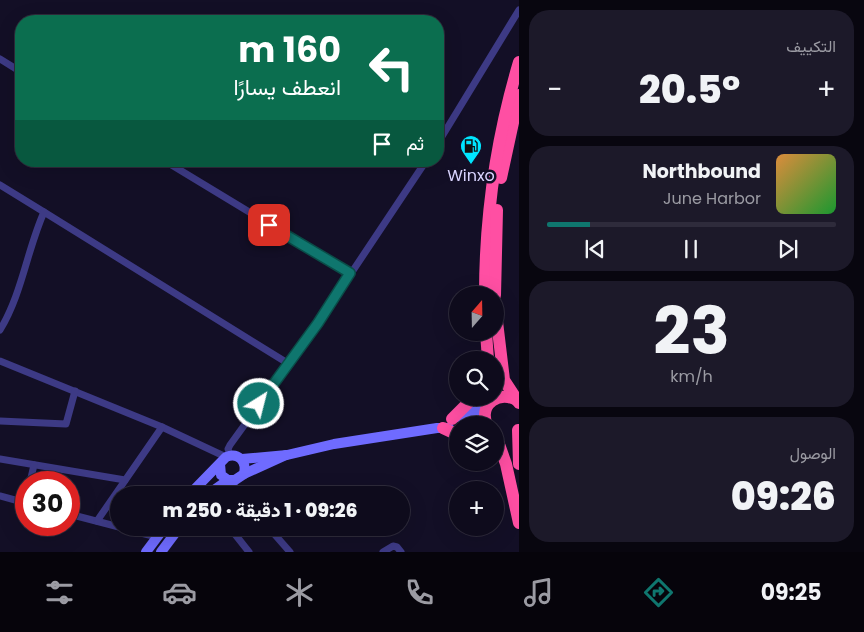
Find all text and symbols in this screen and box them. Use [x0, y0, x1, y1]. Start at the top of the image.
text: 160 m [238, 25, 341, 74]
icon: left [359, 35, 424, 100]
text: التكييف [786, 35, 836, 58]
text: 20.5° [639, 63, 740, 116]
text: − [547, 70, 562, 109]
text: + [817, 70, 836, 109]
text: انعطف يسارًا [234, 72, 341, 103]
icon: arrive [368, 130, 396, 158]
text: ثم [406, 130, 424, 157]
fuel station icon: Winxo [459, 134, 483, 165]
text: Northbound [642, 158, 761, 185]
place label: Winxo [447, 164, 495, 187]
text: June Harbor [663, 187, 761, 210]
pin [248, 204, 290, 246]
icon: arrive [255, 211, 283, 239]
icon: previous [581, 235, 609, 263]
icon: pause [677, 235, 705, 263]
icon: next [774, 235, 802, 263]
north arrow [449, 286, 504, 341]
map controls [449, 286, 504, 536]
text: 23 [653, 286, 730, 377]
button: search [449, 351, 504, 406]
text: km/h [670, 365, 713, 388]
position arrow [232, 377, 284, 429]
button: layers [449, 416, 504, 471]
text: الوصول [790, 442, 836, 465]
text: 09:26 [731, 470, 836, 523]
speed limit sign: 30 [15, 471, 80, 536]
button: + [449, 481, 504, 536]
text: 09:26 · 1 دقيقة · 250 m [162, 497, 358, 524]
icon: filters [42, 575, 77, 610]
icon: car [162, 575, 197, 610]
icon: climate [282, 575, 317, 610]
icon: phone [402, 575, 437, 610]
icon: music [521, 575, 556, 610]
icon: directions [641, 575, 676, 610]
text: 09:25 [761, 577, 822, 608]

